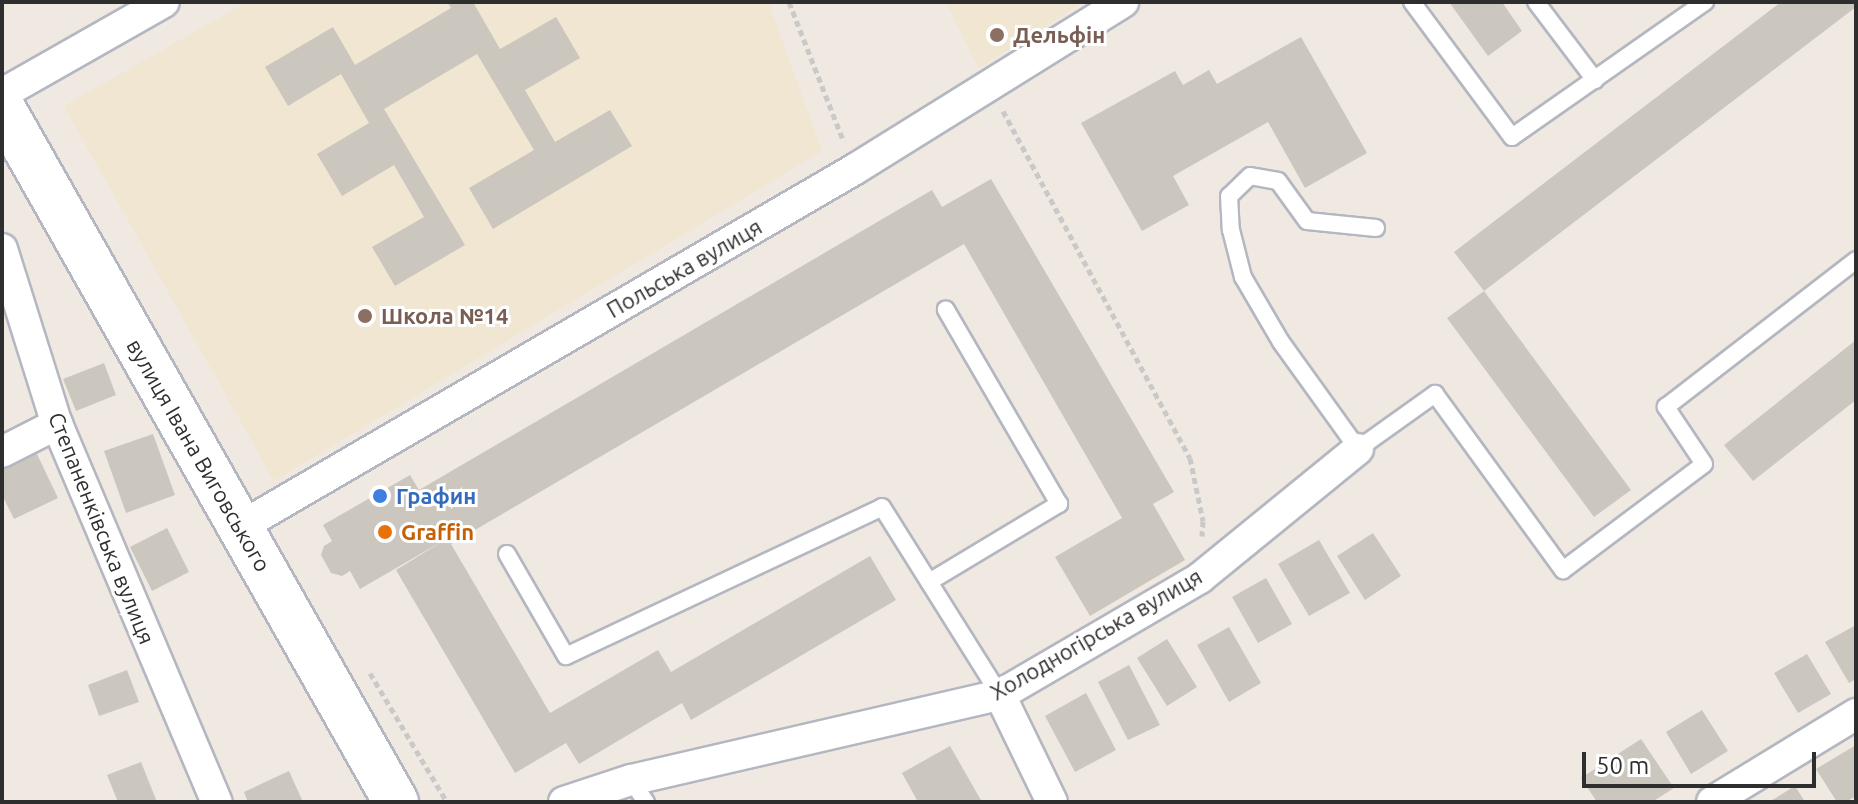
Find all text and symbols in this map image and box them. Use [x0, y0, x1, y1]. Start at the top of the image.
place label: Дельфін [1013, 22, 1105, 48]
marker: Дельфін [988, 26, 1006, 44]
street label: Польська вулиця [602, 213, 766, 323]
place label: Школа №14 [381, 303, 508, 329]
marker: Школа №14 [356, 307, 374, 325]
street label: вулиця Івана Виговського [122, 334, 276, 576]
street label: Степаненківська вулиця [43, 408, 161, 648]
place label: Графин [396, 483, 476, 509]
marker: Графин [371, 487, 389, 505]
place label: Graffin [401, 519, 474, 545]
marker: Graffin [376, 523, 394, 541]
street label: Холодногірська вулиця [986, 563, 1206, 705]
scale bar [1586, 736, 1820, 786]
text: 50 m [1596, 752, 1649, 779]

